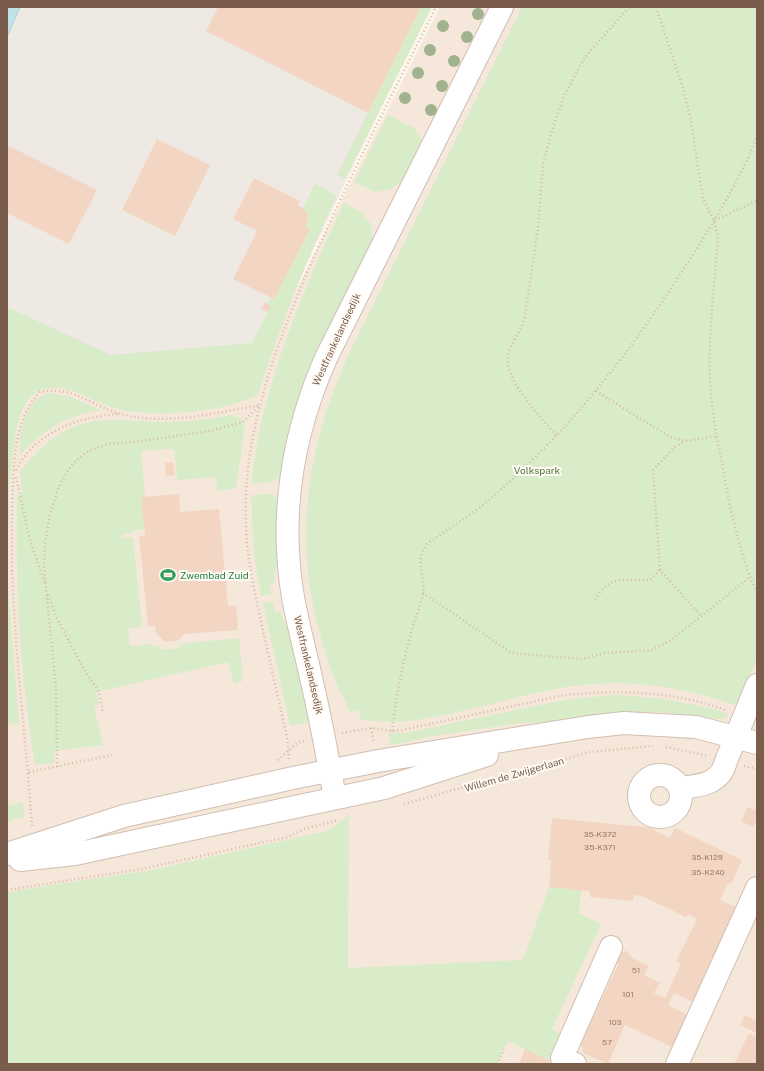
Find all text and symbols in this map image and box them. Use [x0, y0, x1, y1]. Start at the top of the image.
street label: Westfrankelandsedijk [309, 290, 363, 387]
park label: Volkspark [514, 464, 561, 476]
sports icon: Zwembad Zuid [159, 566, 177, 584]
place label: Zwembad Zuid [180, 569, 249, 581]
street label: Westfrankelandsedijk [292, 614, 326, 716]
street label: Willem de Zwijgerlaan [463, 754, 565, 794]
house number: 35-K372 [583, 829, 617, 839]
house number: 35-K371 [584, 842, 616, 852]
house number: 35-K129 [691, 852, 723, 862]
house number: 35-K240 [691, 867, 725, 877]
house number: 51 [632, 965, 640, 975]
house number: 101 [622, 989, 634, 999]
house number: 103 [608, 1017, 622, 1027]
house number: 57 [602, 1037, 612, 1047]

